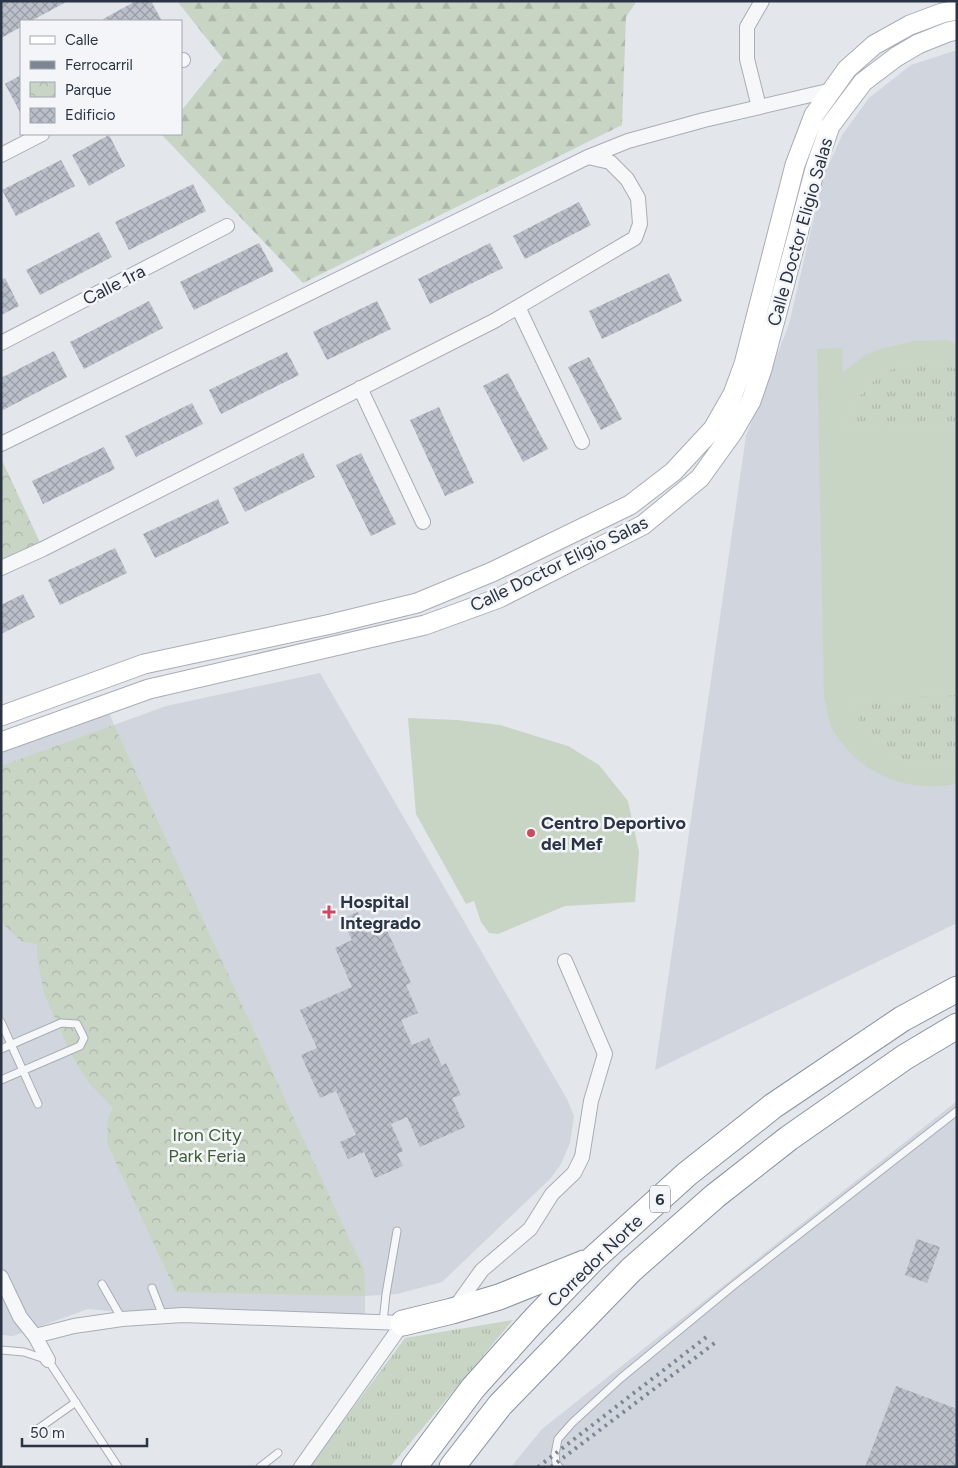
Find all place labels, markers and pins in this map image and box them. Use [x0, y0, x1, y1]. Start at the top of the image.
place label: Centro Deportivo del Mef [541, 812, 686, 855]
marker: Centro Deportivo del Mef [525, 827, 537, 839]
place label: Hospital Integrado [340, 891, 421, 934]
marker: Hospital Integrado [322, 905, 336, 919]

